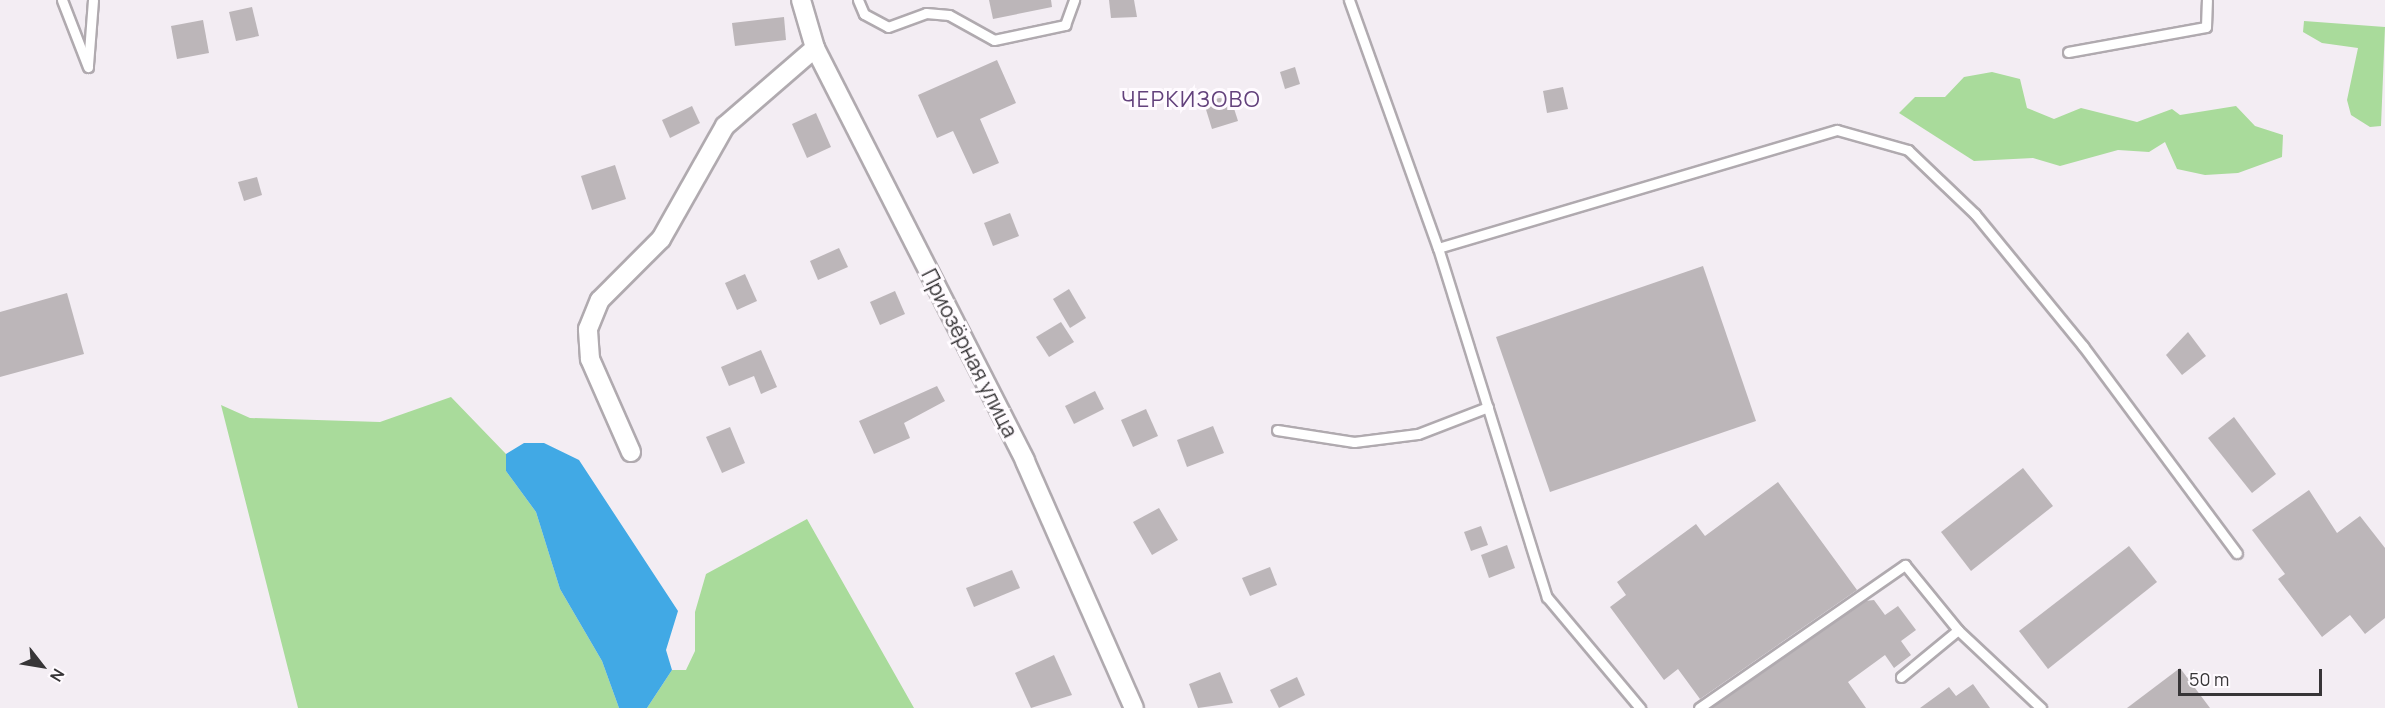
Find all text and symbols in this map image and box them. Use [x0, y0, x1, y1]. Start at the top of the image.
district label: ЧЕРКИЗОВО [1121, 87, 1261, 113]
street label: Приозёрная улица [917, 265, 1023, 441]
north arrow [12, 636, 72, 696]
scale bar [2181, 657, 2325, 695]
text: N [45, 665, 70, 686]
text: 50 m [2189, 667, 2229, 691]

